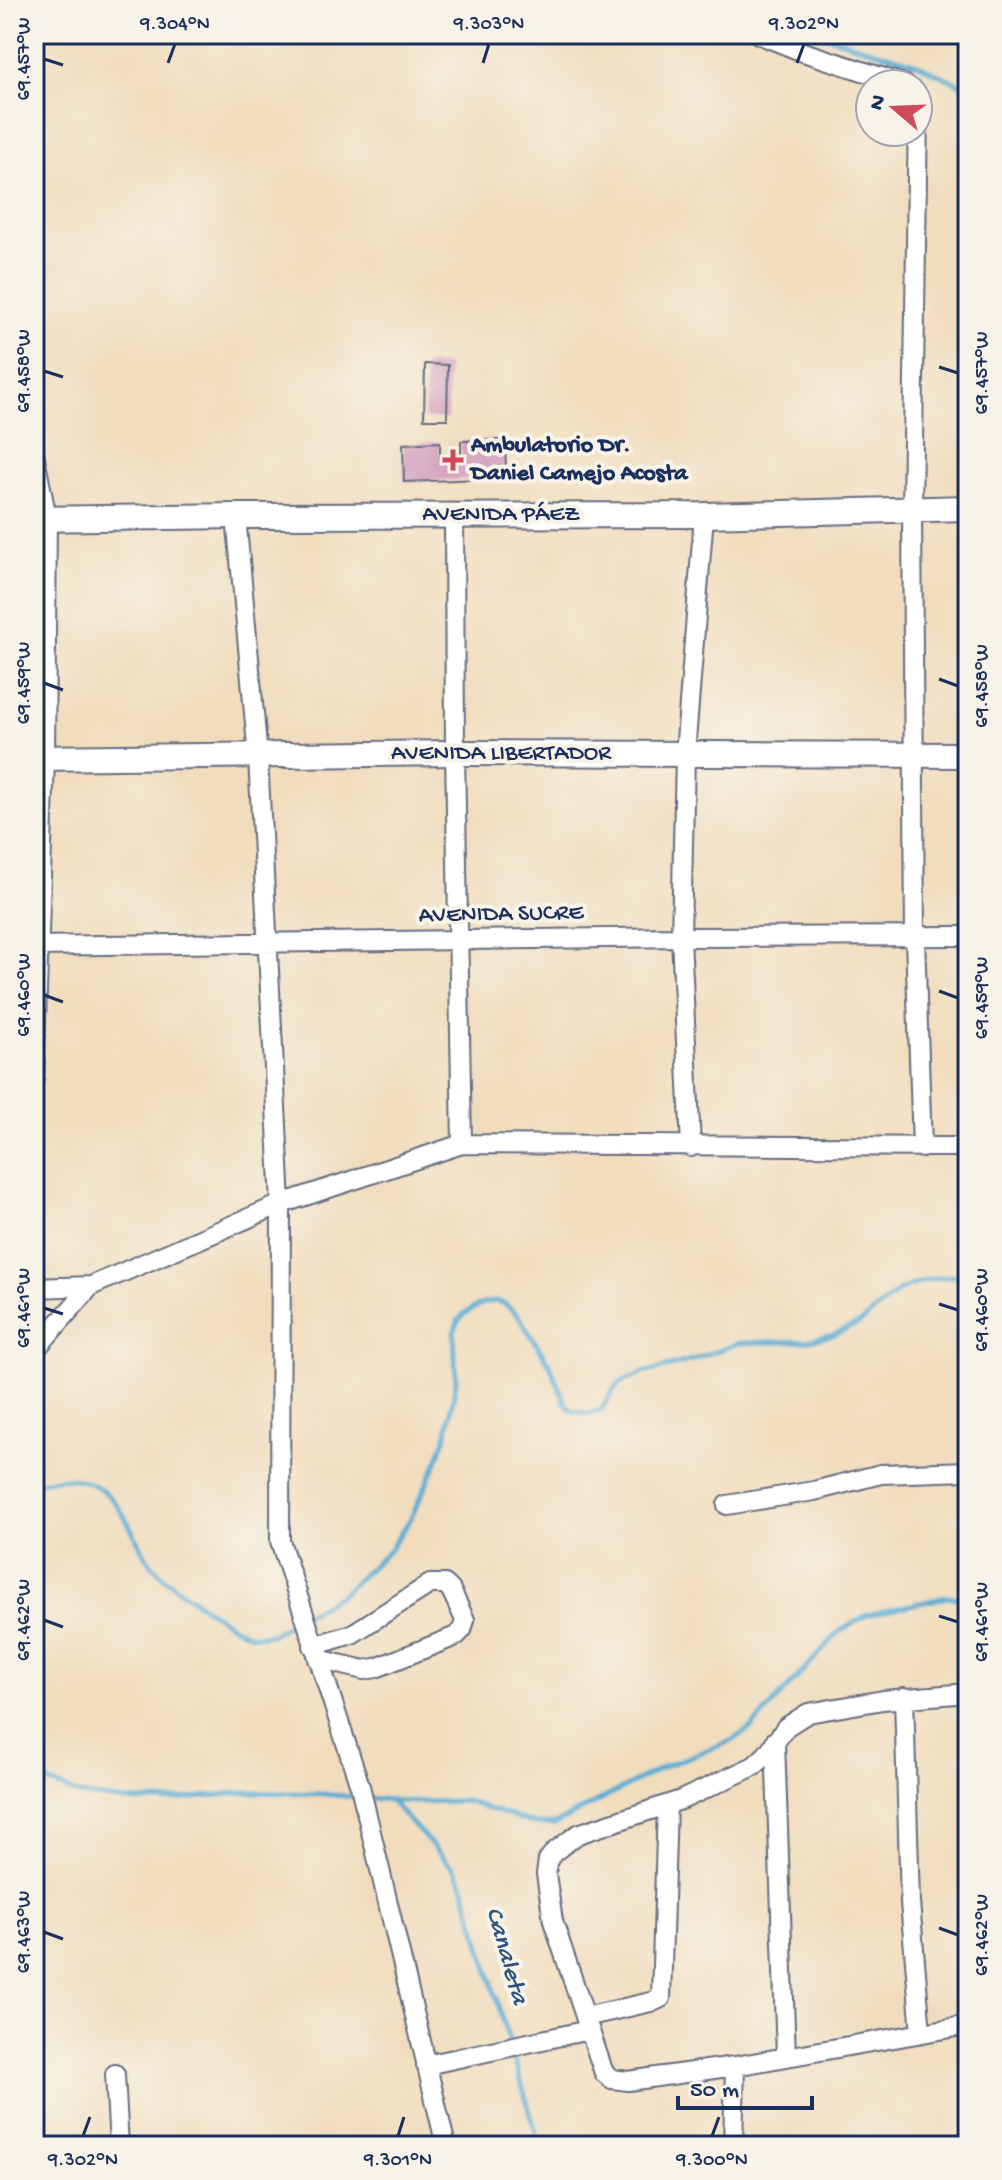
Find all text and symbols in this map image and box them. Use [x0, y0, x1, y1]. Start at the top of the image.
text: 9.304°N [139, 14, 210, 37]
text: 9.303°N [453, 14, 524, 37]
text: 9.302°N [768, 14, 839, 37]
text: 69.457°W [14, 18, 37, 100]
north arrow [854, 68, 934, 148]
text: N [864, 92, 894, 114]
text: 69.458°W [14, 329, 37, 413]
text: 69.457°W [972, 332, 995, 414]
place label: Ambulatorio Dr. Daniel Camejo Acosta [469, 432, 689, 489]
marker: Ambulatorio Dr. Daniel Camejo Acosta [442, 449, 464, 471]
street label: AVENIDA PÁEZ [422, 501, 580, 530]
text: 69.459°W [14, 642, 37, 724]
text: 69.458°W [972, 644, 995, 728]
street label: AVENIDA LIBERTADOR [391, 740, 612, 769]
street label: AVENIDA SUCRE [418, 899, 585, 931]
text: 69.460°W [14, 953, 37, 1037]
text: 69.459°W [972, 957, 995, 1039]
text: 69.461°W [14, 1268, 37, 1348]
text: 69.460°W [972, 1268, 995, 1352]
text: 69.462°W [14, 1579, 37, 1661]
text: 69.461°W [972, 1582, 995, 1662]
text: 69.463°W [14, 1891, 37, 1973]
text: 69.462°W [972, 1894, 995, 1976]
water label: Canaleta [476, 1904, 534, 2010]
scale bar [678, 2060, 812, 2110]
text: 50 m [690, 2077, 739, 2106]
text: 9.302°N [47, 2150, 118, 2173]
text: 9.301°N [363, 2150, 432, 2173]
text: 9.300°N [675, 2150, 748, 2173]

